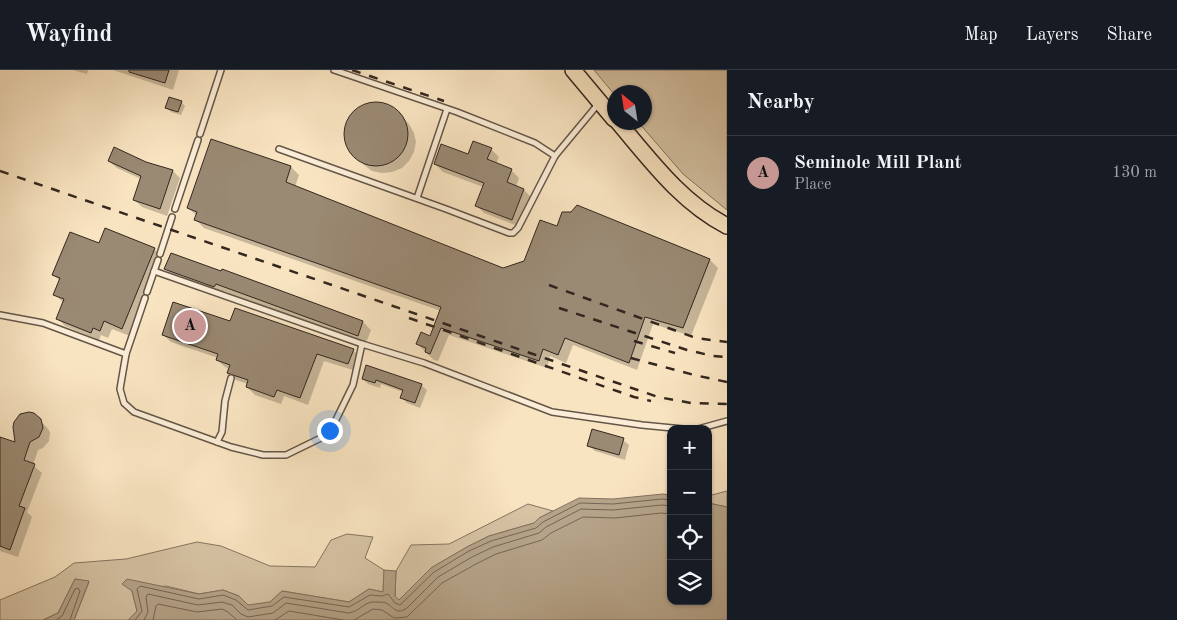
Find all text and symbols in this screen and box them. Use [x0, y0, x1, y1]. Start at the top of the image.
text: Wayfind [25, 23, 112, 47]
text: Map [964, 26, 998, 44]
text: Layers [1026, 26, 1078, 44]
text: Share [1106, 26, 1152, 44]
north arrow [607, 85, 652, 130]
text: Nearby [747, 92, 815, 113]
text: Seminole Mill Plant [794, 154, 962, 173]
text: A [757, 165, 769, 181]
text: 130 m [1112, 165, 1157, 181]
text: Place [794, 177, 831, 193]
pin: A [174, 307, 206, 345]
your location [317, 418, 343, 444]
map controls [667, 425, 712, 605]
button: + [667, 425, 712, 470]
button: − [667, 470, 712, 515]
button: locate [667, 515, 712, 560]
button: layers [667, 560, 712, 605]

